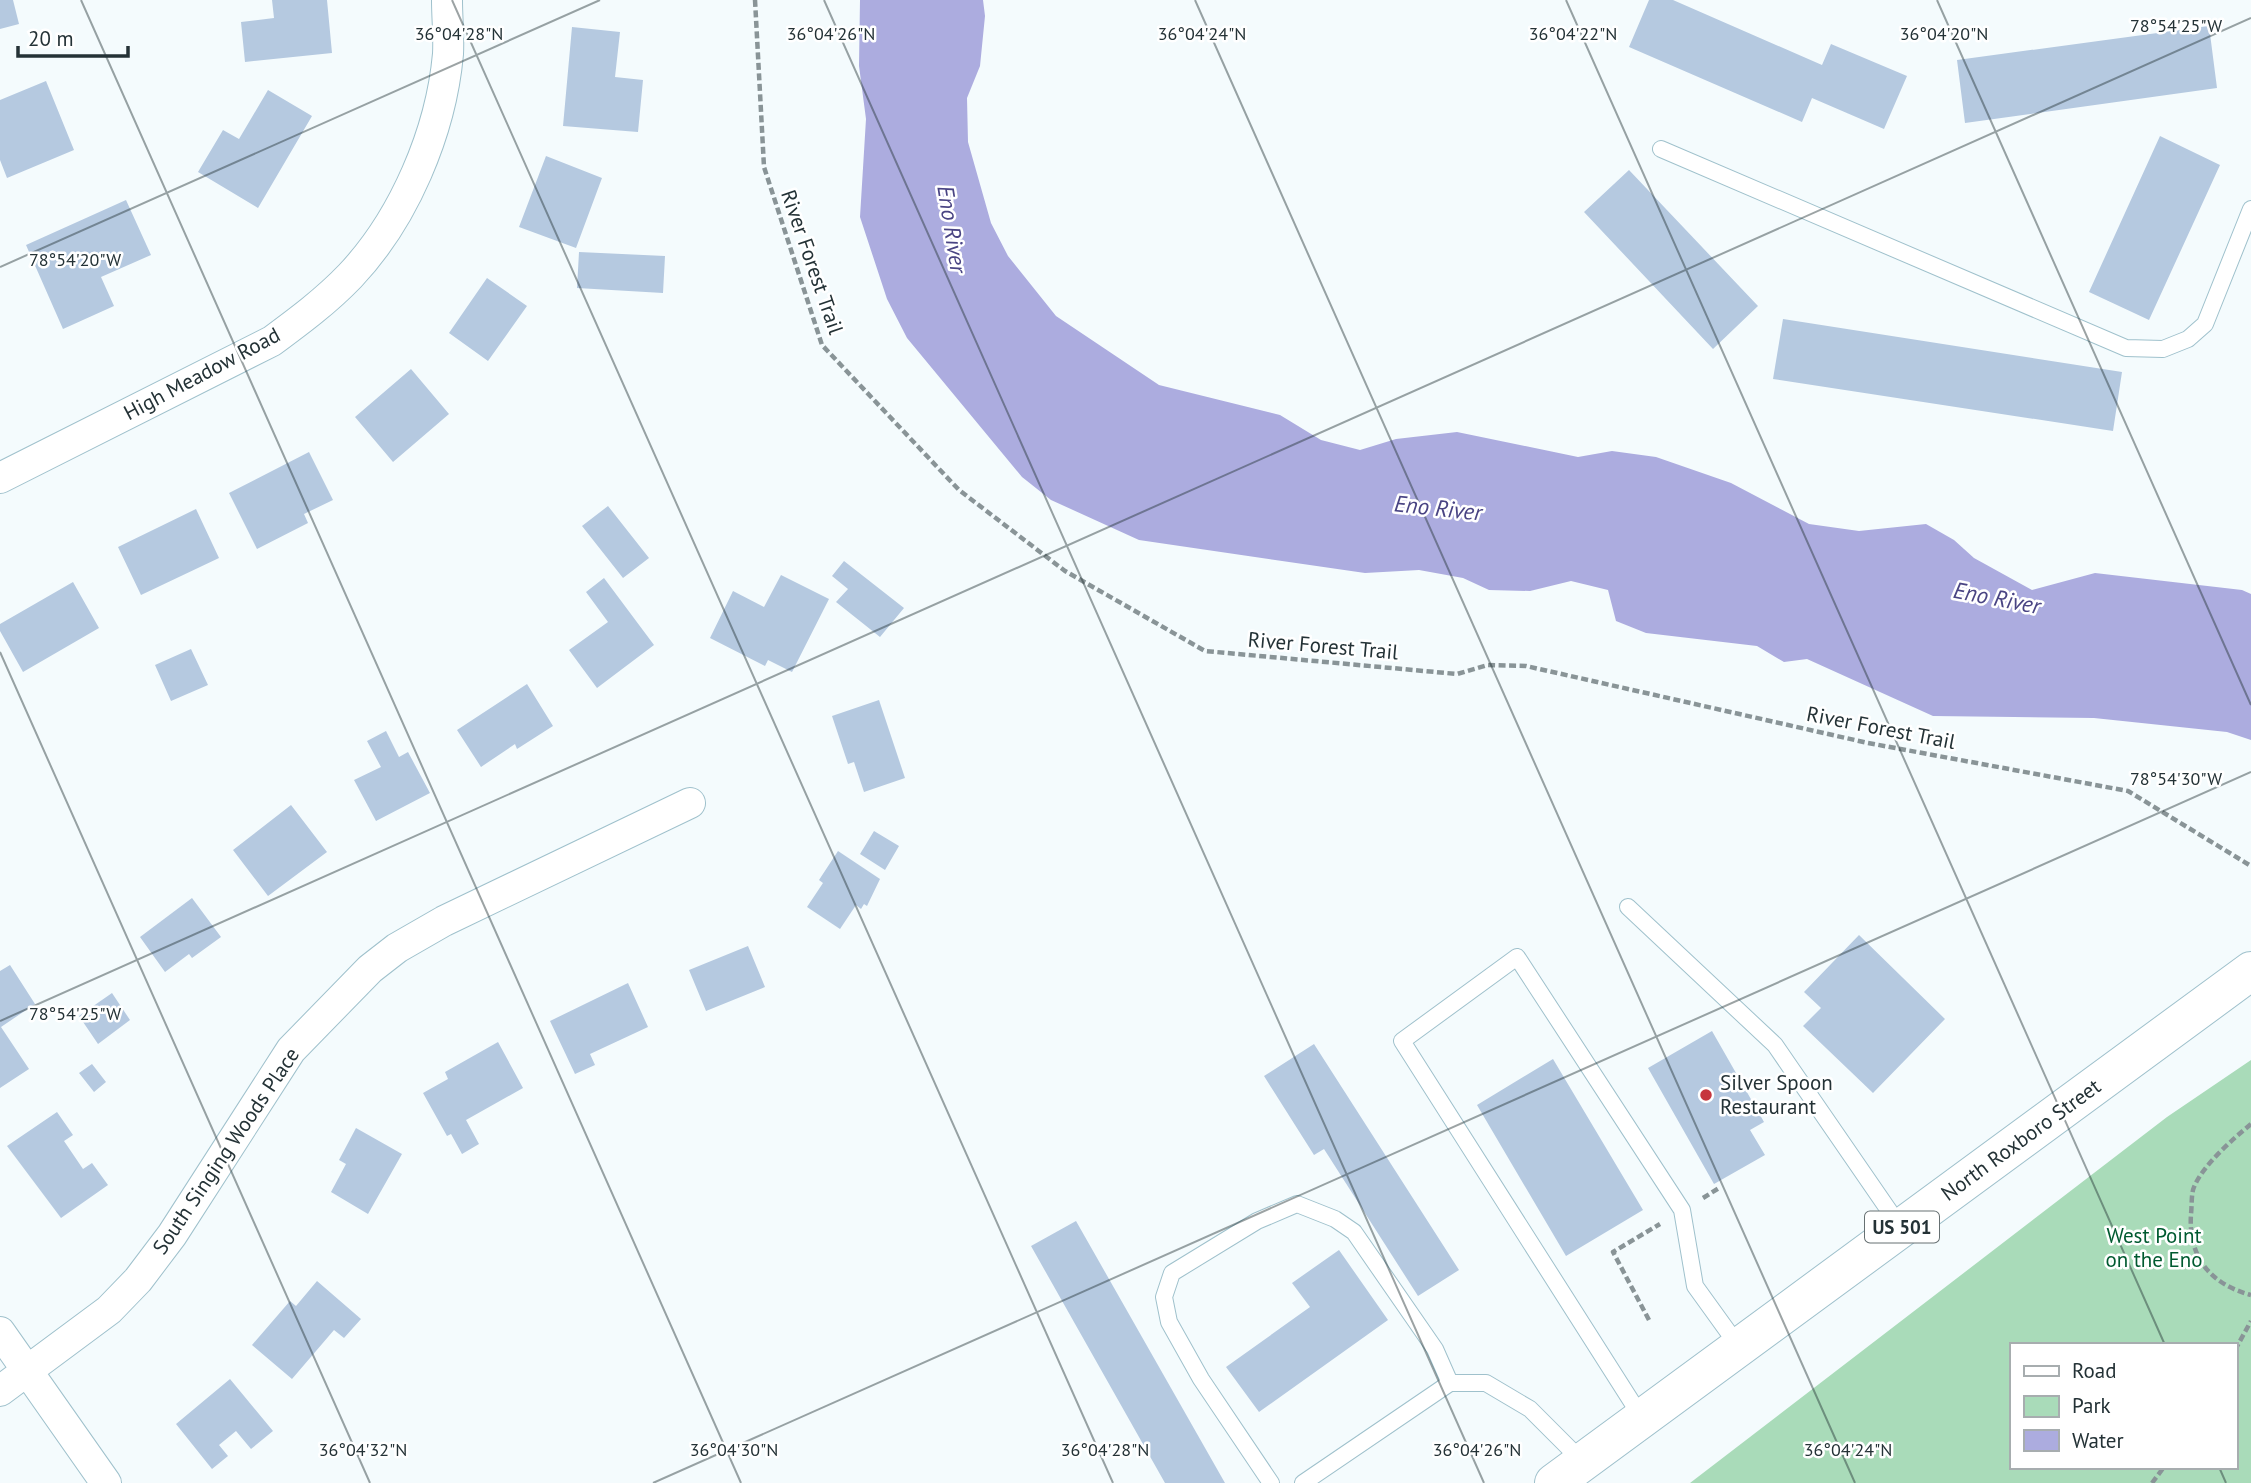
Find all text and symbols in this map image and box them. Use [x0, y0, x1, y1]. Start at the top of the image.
scale bar [18, 14, 128, 58]
text: 78°54'25"W [2130, 14, 2222, 37]
text: 36°04'28"N [415, 22, 503, 45]
text: 36°04'26"N [787, 22, 875, 45]
text: 36°04'24"N [1158, 22, 1246, 45]
text: 36°04'22"N [1529, 22, 1617, 45]
text: 36°04'20"N [1900, 22, 1988, 45]
text: 20 m [28, 25, 74, 52]
water label: Eno River [931, 183, 974, 276]
street label: River Forest Trail [775, 186, 850, 338]
text: 78°54'20"W [29, 248, 121, 271]
street label: High Meadow Road [119, 321, 285, 426]
water label: Eno River [1393, 488, 1485, 527]
water label: Eno River [1951, 575, 2045, 620]
street label: River Forest Trail [1247, 625, 1399, 666]
street label: River Forest Trail [1804, 700, 1958, 755]
text: 78°54'30"W [2130, 767, 2222, 790]
text: 78°54'25"W [29, 1002, 121, 1025]
street label: South Singing Woods Place [146, 1042, 305, 1259]
place label: Silver Spoon Restaurant [1720, 1069, 1833, 1120]
street label: North Roxboro Street [1936, 1073, 2106, 1207]
marker: Silver Spoon Restaurant [1698, 1087, 1714, 1103]
road number: US 501 [1865, 1212, 1939, 1242]
park label: West Point on the Eno [2105, 1222, 2203, 1273]
legend [2010, 1343, 2237, 1469]
text: Road [2072, 1357, 2116, 1384]
text: Park [2072, 1392, 2111, 1419]
text: Water [2072, 1427, 2124, 1454]
text: 36°04'32"N [319, 1438, 407, 1461]
text: 36°04'30"N [690, 1438, 778, 1461]
text: 36°04'28"N [1061, 1438, 1149, 1461]
text: 36°04'26"N [1433, 1438, 1521, 1461]
text: 36°04'24"N [1804, 1438, 1892, 1461]

